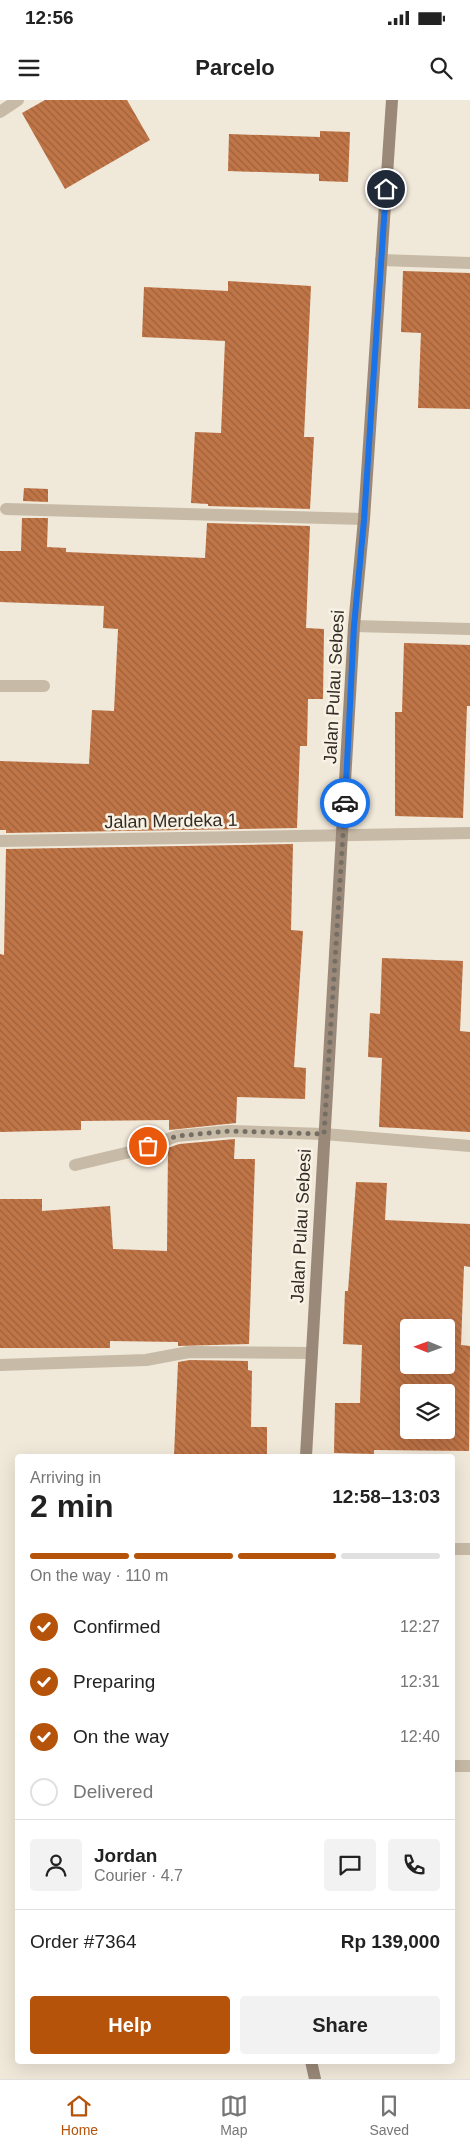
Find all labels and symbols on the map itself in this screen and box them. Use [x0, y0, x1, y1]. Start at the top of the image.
pin [365, 168, 407, 210]
street label: Jalan Pulau Sebesi [320, 610, 348, 764]
courier [320, 778, 370, 828]
street label: Jalan Merdeka 1 [104, 810, 238, 832]
pin [127, 1125, 169, 1167]
street label: Jalan Pulau Sebesi [287, 1149, 315, 1303]
north arrow [400, 1319, 455, 1374]

